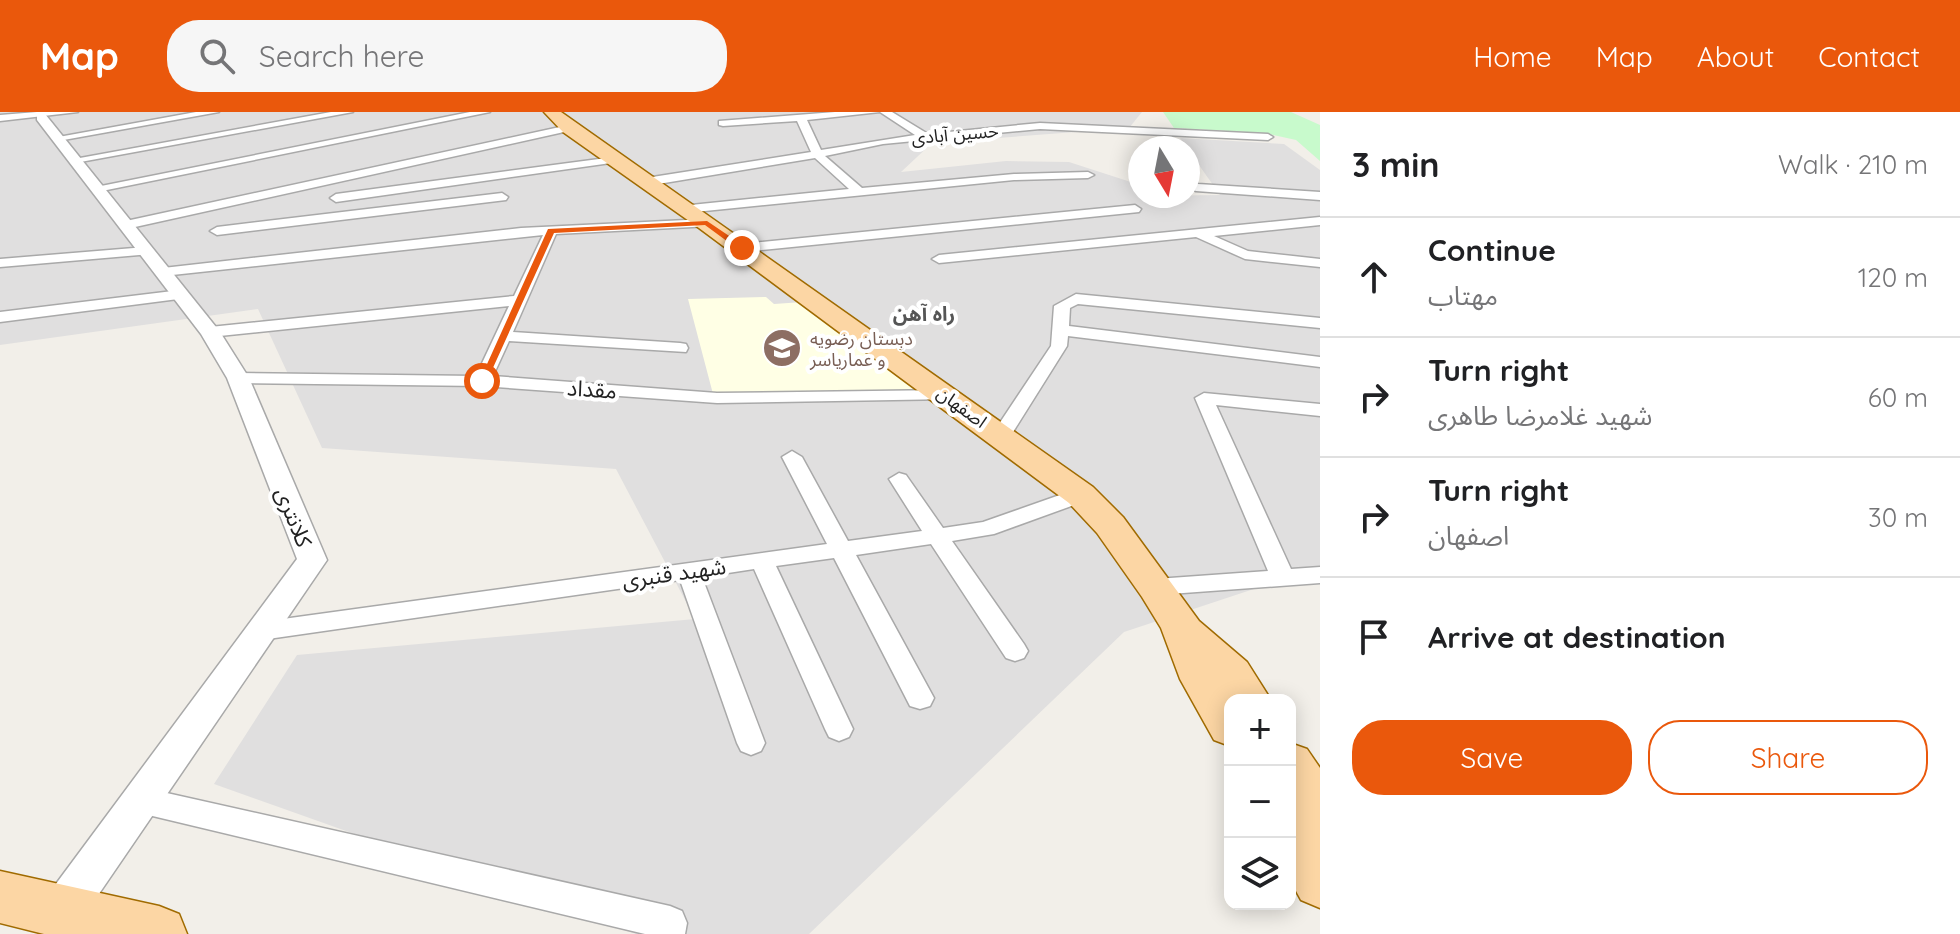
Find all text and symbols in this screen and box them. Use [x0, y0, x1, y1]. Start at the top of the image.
search box [167, 20, 727, 92]
text: Map [40, 32, 119, 80]
icon: search [195, 34, 239, 78]
text: Search here [259, 37, 424, 75]
text: Home [1473, 39, 1552, 74]
text: Map [1596, 39, 1653, 74]
text: About [1697, 39, 1774, 74]
text: Contact [1818, 39, 1920, 74]
street label: حسین آبادی [911, 119, 999, 149]
north arrow [1128, 136, 1200, 208]
text: 3 min [1352, 143, 1439, 186]
text: Walk · 210 m [1778, 148, 1928, 181]
route end [724, 230, 760, 266]
text: Continue [1428, 231, 1556, 269]
icon: ahead [1352, 255, 1396, 299]
text: 120 m [1858, 261, 1928, 294]
text: مهتاب [1428, 279, 1498, 312]
district label: راه آهن [893, 301, 955, 326]
school or university icon: دبستان رضویه و عماریاسر [761, 327, 803, 369]
place label: دبستان رضویه و عماریاسر [809, 327, 913, 371]
text: Turn right [1428, 351, 1569, 389]
route start [464, 363, 500, 399]
street label: مقداد [566, 373, 618, 405]
icon: right [1352, 375, 1396, 419]
street label: اصفهان [933, 381, 991, 433]
text: 60 m [1868, 381, 1928, 414]
text: شهید غلامرضا طاهری [1428, 399, 1652, 432]
text: Turn right [1428, 471, 1569, 509]
street label: کلانتری [269, 483, 319, 552]
icon: right [1352, 495, 1396, 539]
text: 30 m [1868, 501, 1928, 534]
text: اصفهان [1428, 519, 1509, 552]
street label: شهید قنبری [620, 552, 728, 594]
icon: arrive [1352, 615, 1396, 659]
text: Arrive at destination [1428, 618, 1726, 656]
map controls [1224, 694, 1296, 910]
button: + [1224, 694, 1296, 766]
button: Save [1352, 720, 1632, 795]
button: Share [1648, 720, 1928, 795]
button: − [1224, 766, 1296, 838]
button: layers [1224, 838, 1296, 910]

